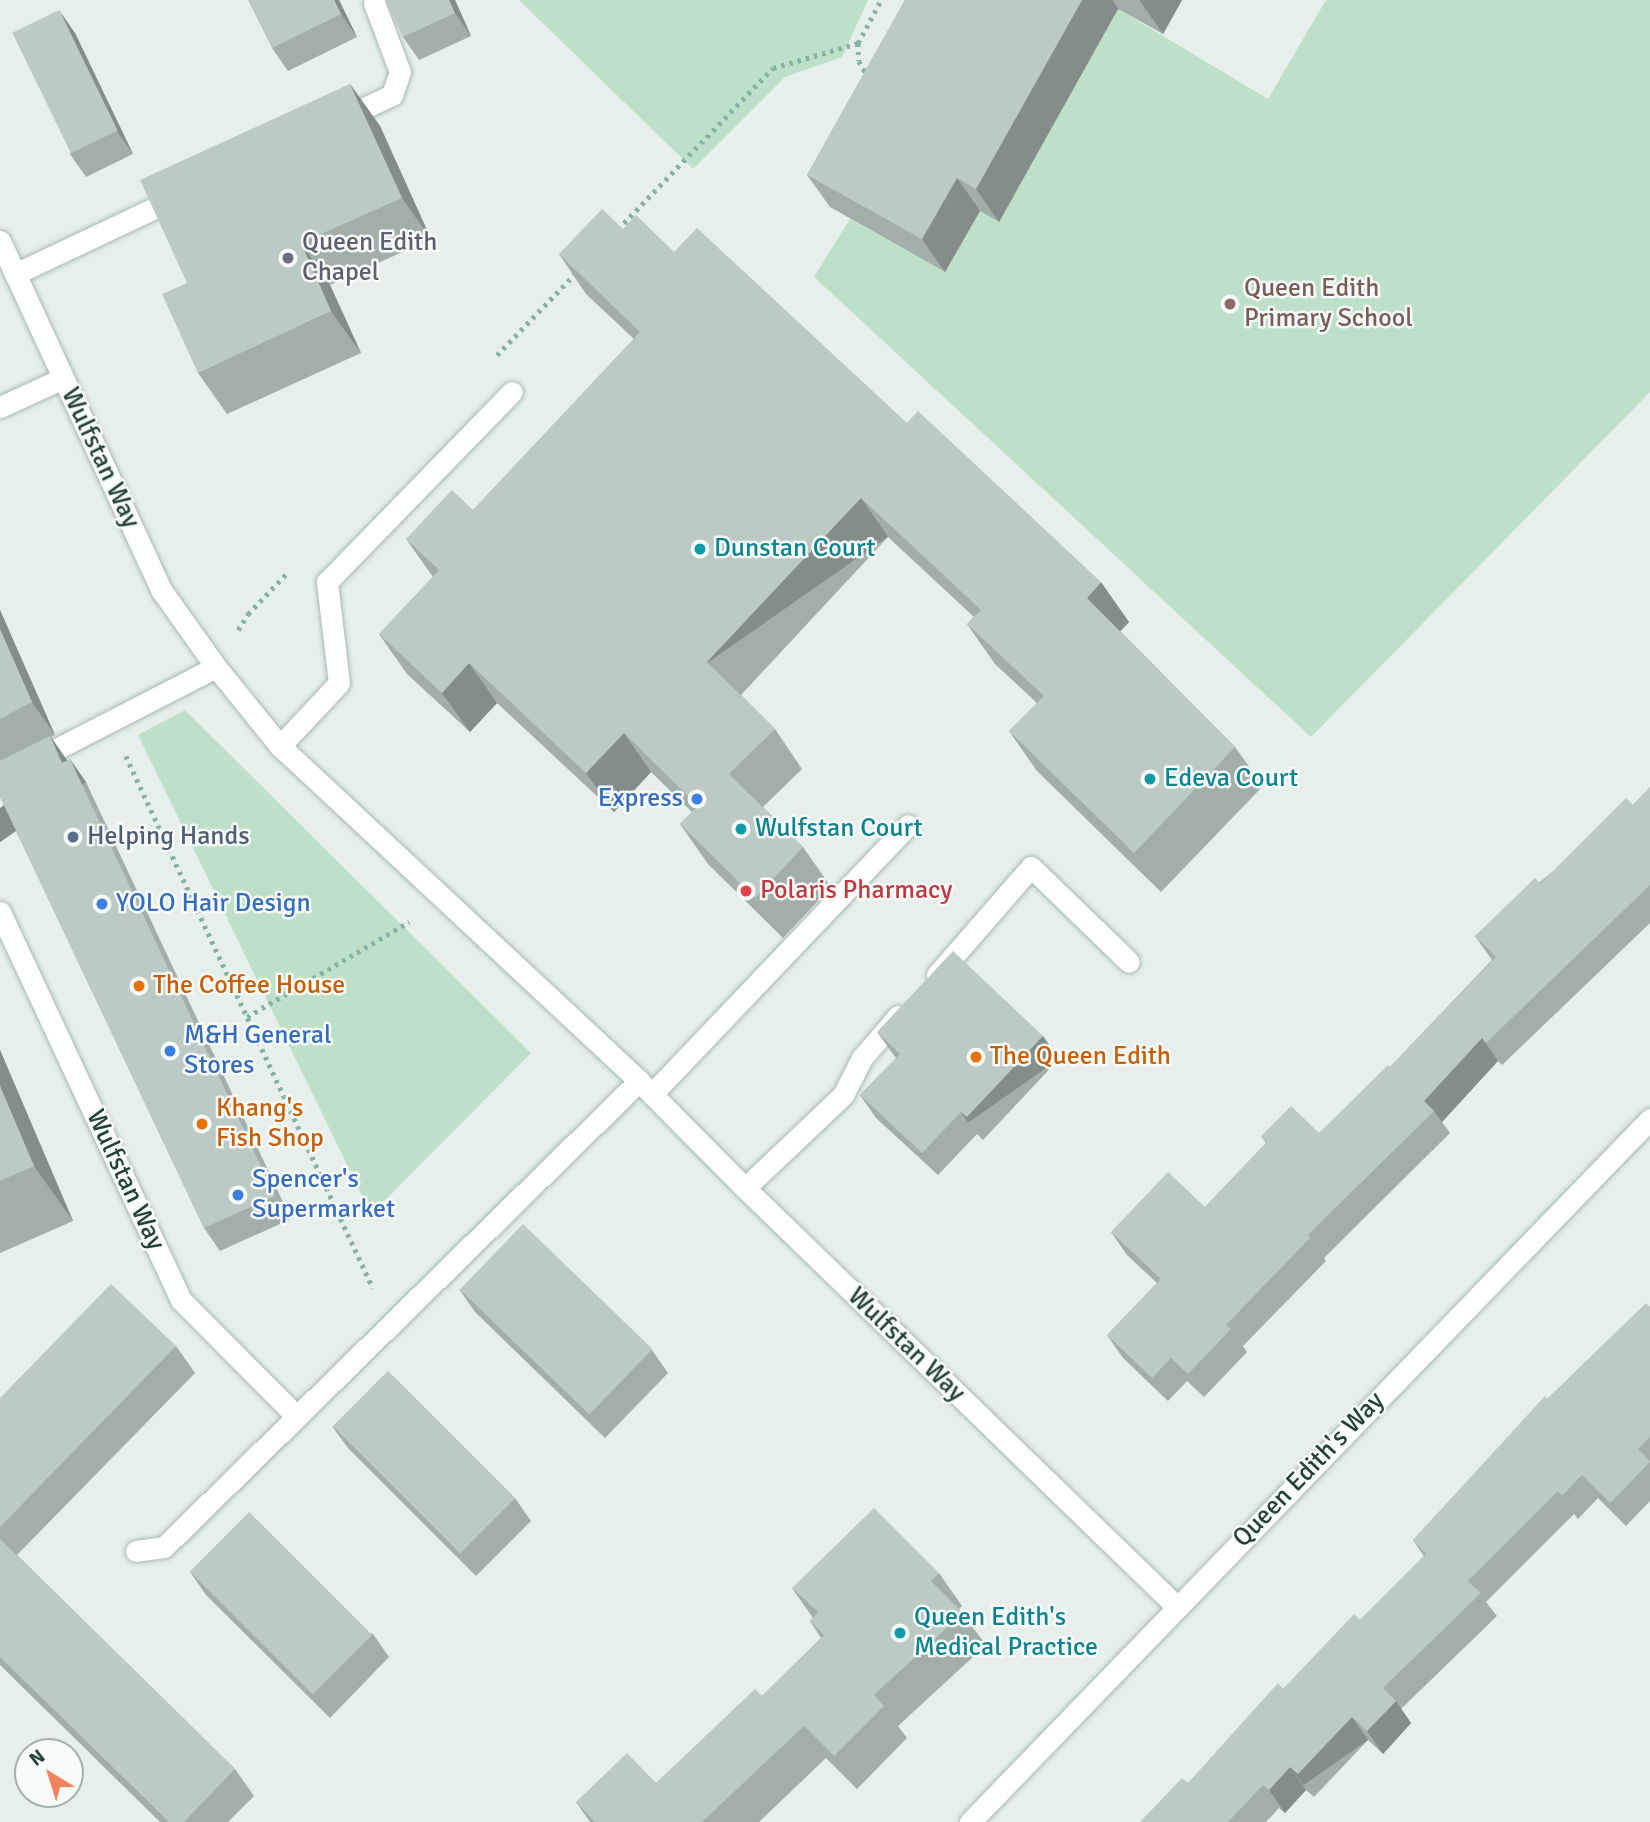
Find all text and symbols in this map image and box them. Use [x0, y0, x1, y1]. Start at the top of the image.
place label: Queen Edith Chapel [302, 227, 437, 288]
marker: Queen Edith Chapel [280, 250, 296, 266]
place label: Queen Edith Primary School [1244, 273, 1413, 334]
marker: Queen Edith Primary School [1222, 296, 1238, 312]
street label: Wulfstan Way [54, 383, 146, 533]
place label: Dunstan Court [714, 533, 875, 565]
marker: Dunstan Court [692, 541, 708, 557]
place label: Edeva Court [1164, 763, 1298, 795]
marker: Edeva Court [1142, 771, 1158, 787]
place label: Express [598, 783, 683, 815]
marker: Express [689, 791, 705, 807]
place label: Wulfstan Court [755, 813, 923, 845]
place label: Helping Hands [87, 821, 250, 853]
marker: Wulfstan Court [733, 821, 749, 837]
marker: Helping Hands [65, 829, 81, 845]
place label: Polaris Pharmacy [760, 875, 952, 907]
marker: Polaris Pharmacy [738, 883, 754, 899]
place label: YOLO Hair Design [116, 888, 311, 920]
marker: YOLO Hair Design [94, 896, 110, 912]
place label: The Coffee House [153, 970, 345, 1002]
marker: The Coffee House [131, 978, 147, 994]
place label: M&H General Stores [184, 1020, 332, 1082]
place label: The Queen Edith [990, 1041, 1171, 1073]
marker: M&H General Stores [162, 1043, 178, 1059]
marker: The Queen Edith [968, 1049, 984, 1065]
place label: Khang's Fish Shop [216, 1093, 324, 1154]
street label: Wulfstan Way [79, 1105, 171, 1255]
marker: Khang's Fish Shop [194, 1116, 210, 1132]
place label: Spencer's Supermarket [252, 1164, 395, 1226]
marker: Spencer's Supermarket [230, 1187, 246, 1203]
street label: Wulfstan Way [841, 1281, 971, 1409]
street label: Queen Edith's Way [1227, 1386, 1391, 1554]
place label: Queen Edith's Medical Practice [914, 1602, 1098, 1664]
marker: Queen Edith's Medical Practice [892, 1625, 908, 1641]
north arrow [14, 1738, 84, 1808]
text: N [25, 1745, 50, 1772]

